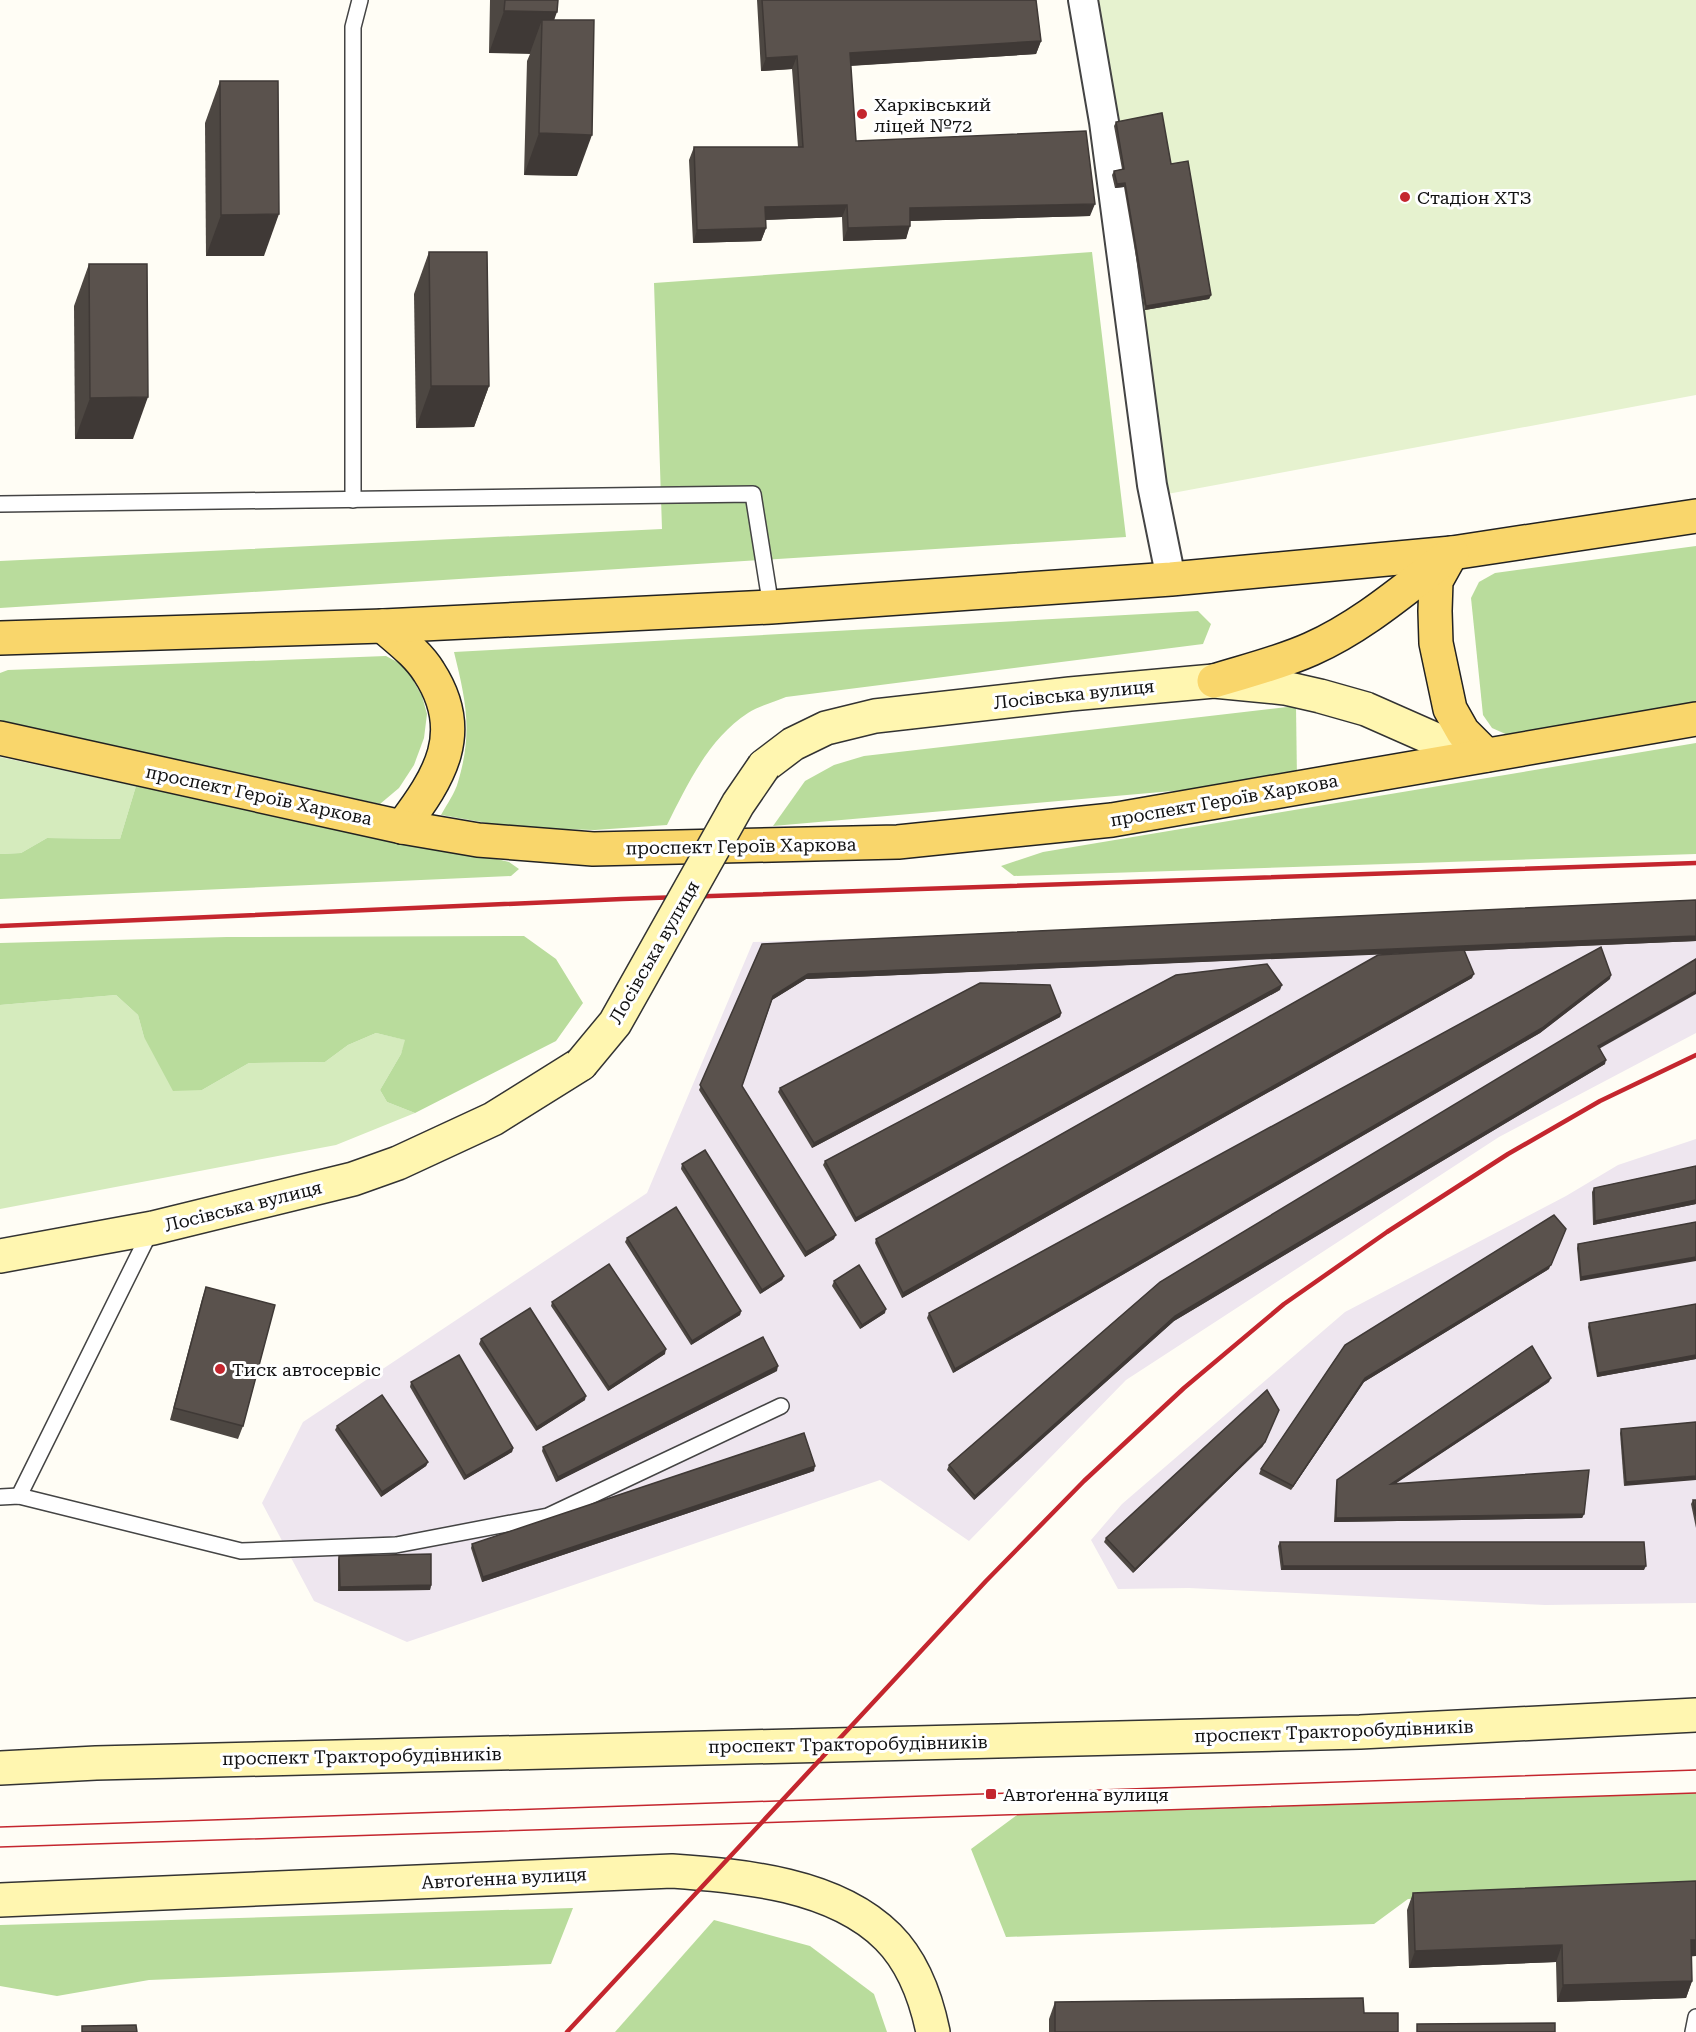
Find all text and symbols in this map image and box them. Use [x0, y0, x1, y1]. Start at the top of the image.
place label: Харківський ліцей №72 [874, 94, 991, 136]
marker: Харківський ліцей №72 [855, 107, 869, 121]
place label: Стадіон ХТЗ [1417, 187, 1531, 208]
marker: Стадіон ХТЗ [1398, 190, 1412, 204]
street label: Лосівська вулиця [993, 675, 1155, 713]
street label: проспект Героїв Харкова [144, 761, 374, 829]
street label: проспект Героїв Харкова [1109, 770, 1340, 830]
street label: проспект Героїв Харкова [625, 833, 857, 859]
street label: Лосівська вулиця [605, 877, 703, 1027]
street label: Лосівська вулиця [162, 1176, 324, 1236]
place label: Тиск автосервіс [232, 1359, 381, 1380]
marker: Тиск автосервіс [213, 1362, 227, 1376]
street label: проспект Тракторобудівників [1194, 1716, 1474, 1746]
street label: проспект Тракторобудівників [708, 1731, 988, 1757]
street label: проспект Тракторобудівників [222, 1743, 502, 1769]
place label: Автоґенна вулиця [1003, 1784, 1169, 1805]
marker: Автоґенна вулиця [984, 1787, 998, 1801]
street label: Автоґенна вулиця [421, 1863, 587, 1893]

